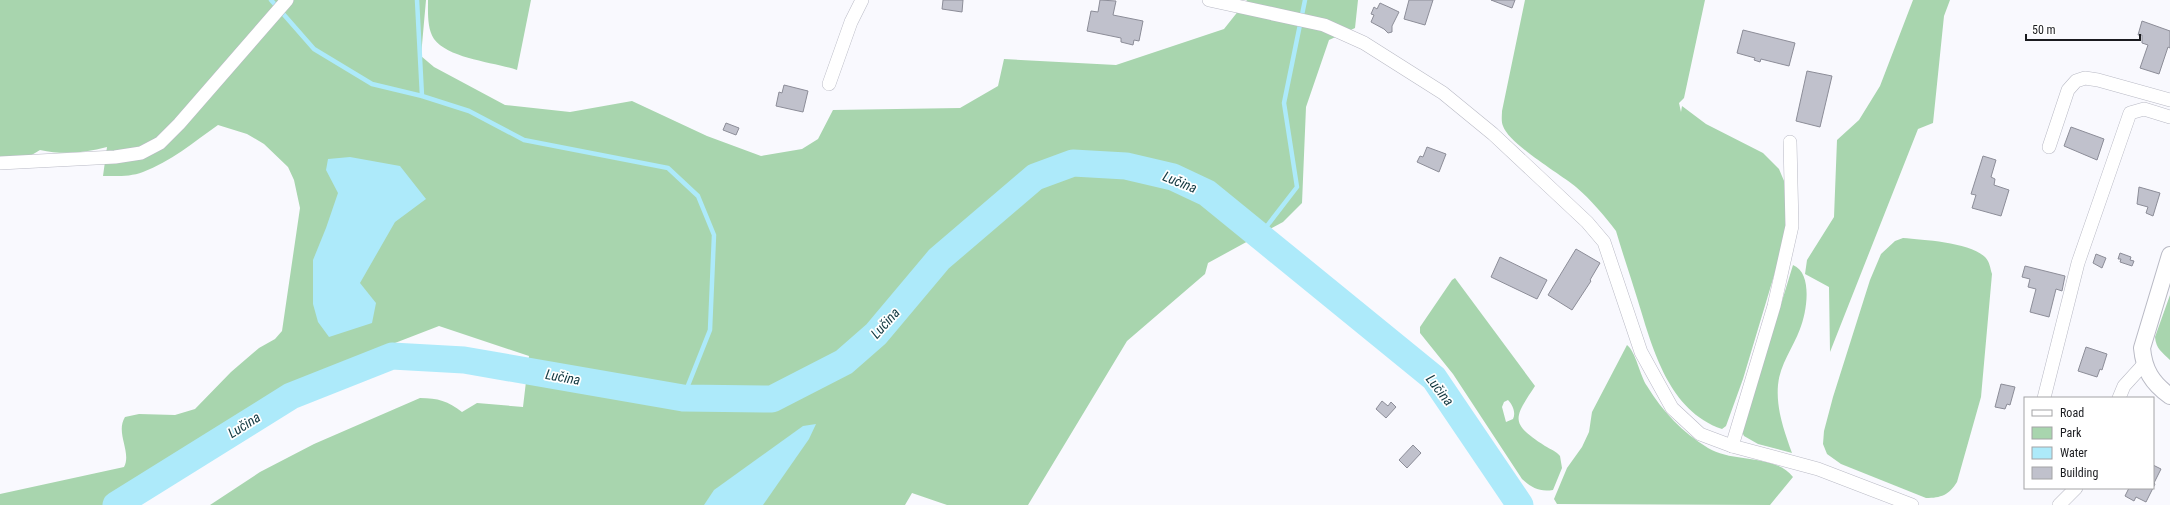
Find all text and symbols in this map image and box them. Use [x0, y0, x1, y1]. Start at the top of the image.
scale bar [2026, 16, 2140, 42]
text: 50 m [2032, 23, 2056, 37]
water label: Lučina [1161, 168, 1199, 196]
water label: Lučina [867, 305, 903, 341]
water label: Lučina [544, 366, 582, 388]
water label: Lučina [1423, 371, 1457, 409]
legend [2024, 397, 2154, 489]
text: Road [2060, 406, 2084, 420]
water label: Lučina [225, 409, 263, 441]
text: Park [2060, 426, 2082, 440]
text: Water [2060, 446, 2088, 460]
text: Building [2060, 466, 2098, 480]

